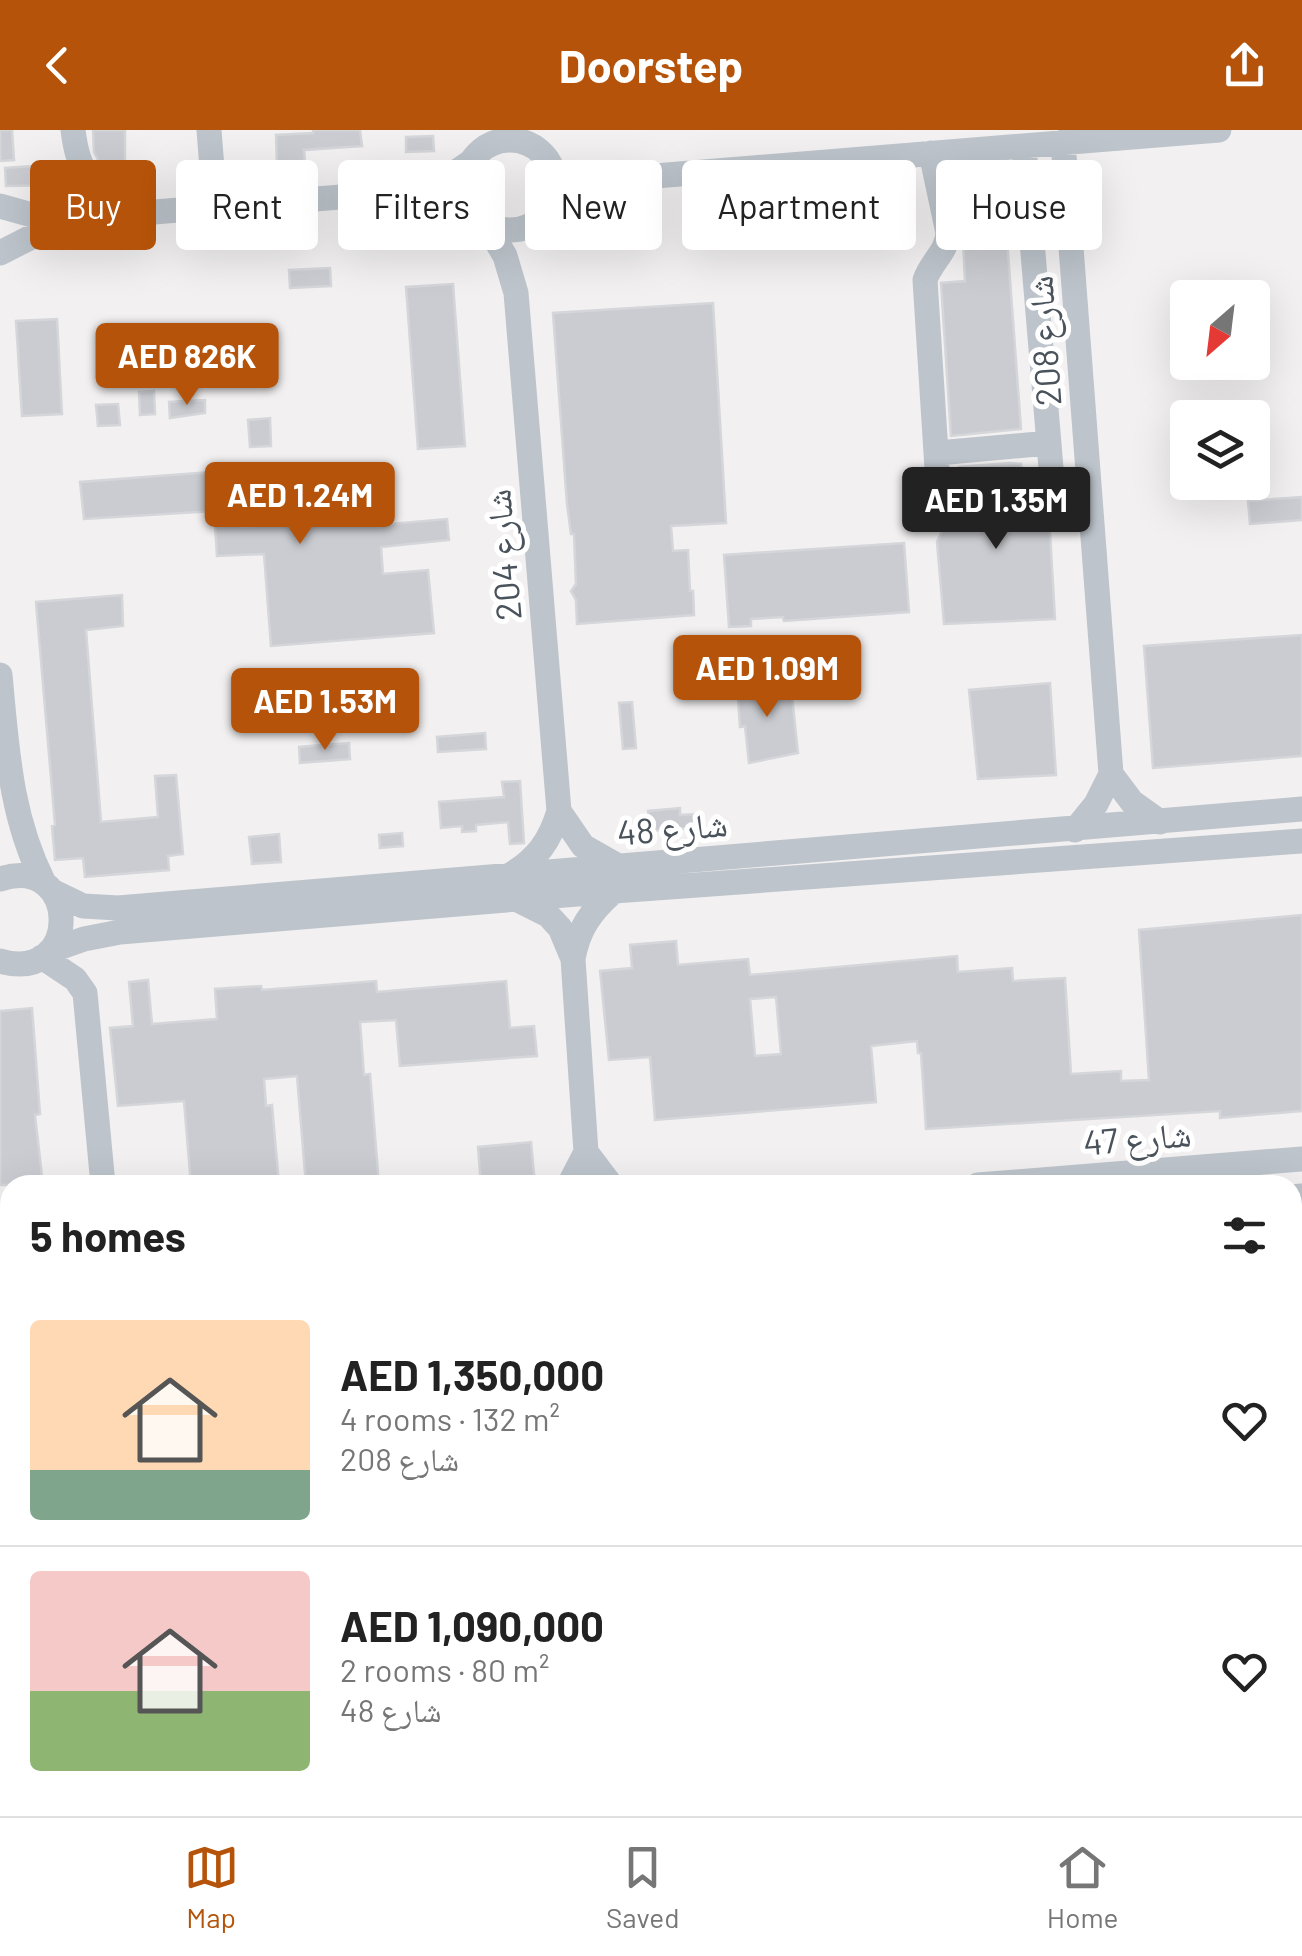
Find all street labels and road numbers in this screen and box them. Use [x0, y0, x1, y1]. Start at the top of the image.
street label: شارع 208 [1018, 274, 1071, 407]
street label: شارع 204 [475, 487, 532, 622]
street label: شارع 48 [615, 801, 729, 856]
street label: شارع 47 [1081, 1111, 1193, 1166]

